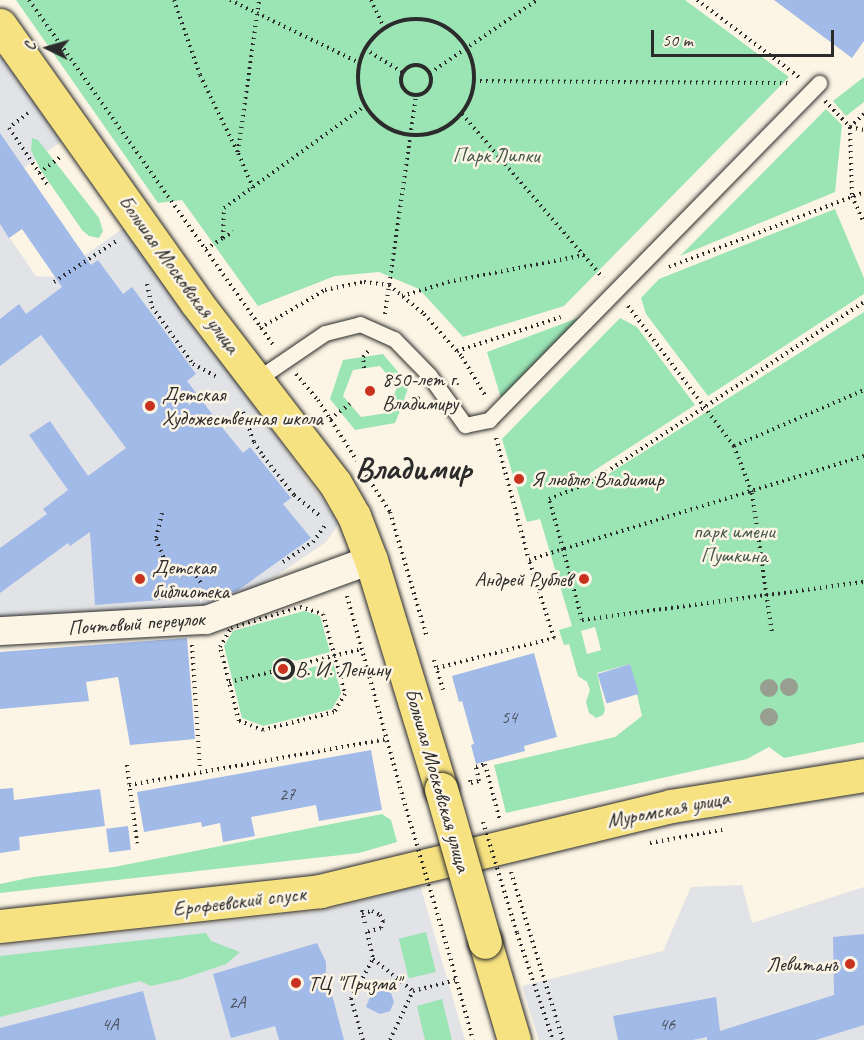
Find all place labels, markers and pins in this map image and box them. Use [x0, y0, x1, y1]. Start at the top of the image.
place label: 850-лет г. Владимиру [382, 366, 459, 416]
place label: Детская Художественная школа [162, 381, 323, 431]
marker: 850-лет г. Владимиру [363, 384, 377, 398]
marker: Детская Художественная школа [143, 399, 157, 413]
place label: Я люблю Владимир [531, 466, 664, 492]
marker: Я люблю Владимир [512, 472, 526, 486]
place label: Детская библиотека [152, 554, 229, 604]
place label: Андрей Рублев [475, 566, 572, 592]
marker: Детская библиотека [133, 572, 147, 586]
marker: Андрей Рублев [577, 572, 591, 586]
place label: В. И. Ленину [295, 656, 390, 682]
marker: В. И. Ленину [276, 662, 290, 676]
place label: Левитанъ [766, 951, 838, 977]
marker: Левитанъ [843, 957, 857, 971]
place label: ТЦ "Призма" [308, 970, 400, 996]
marker: ТЦ "Призма" [289, 976, 303, 990]

